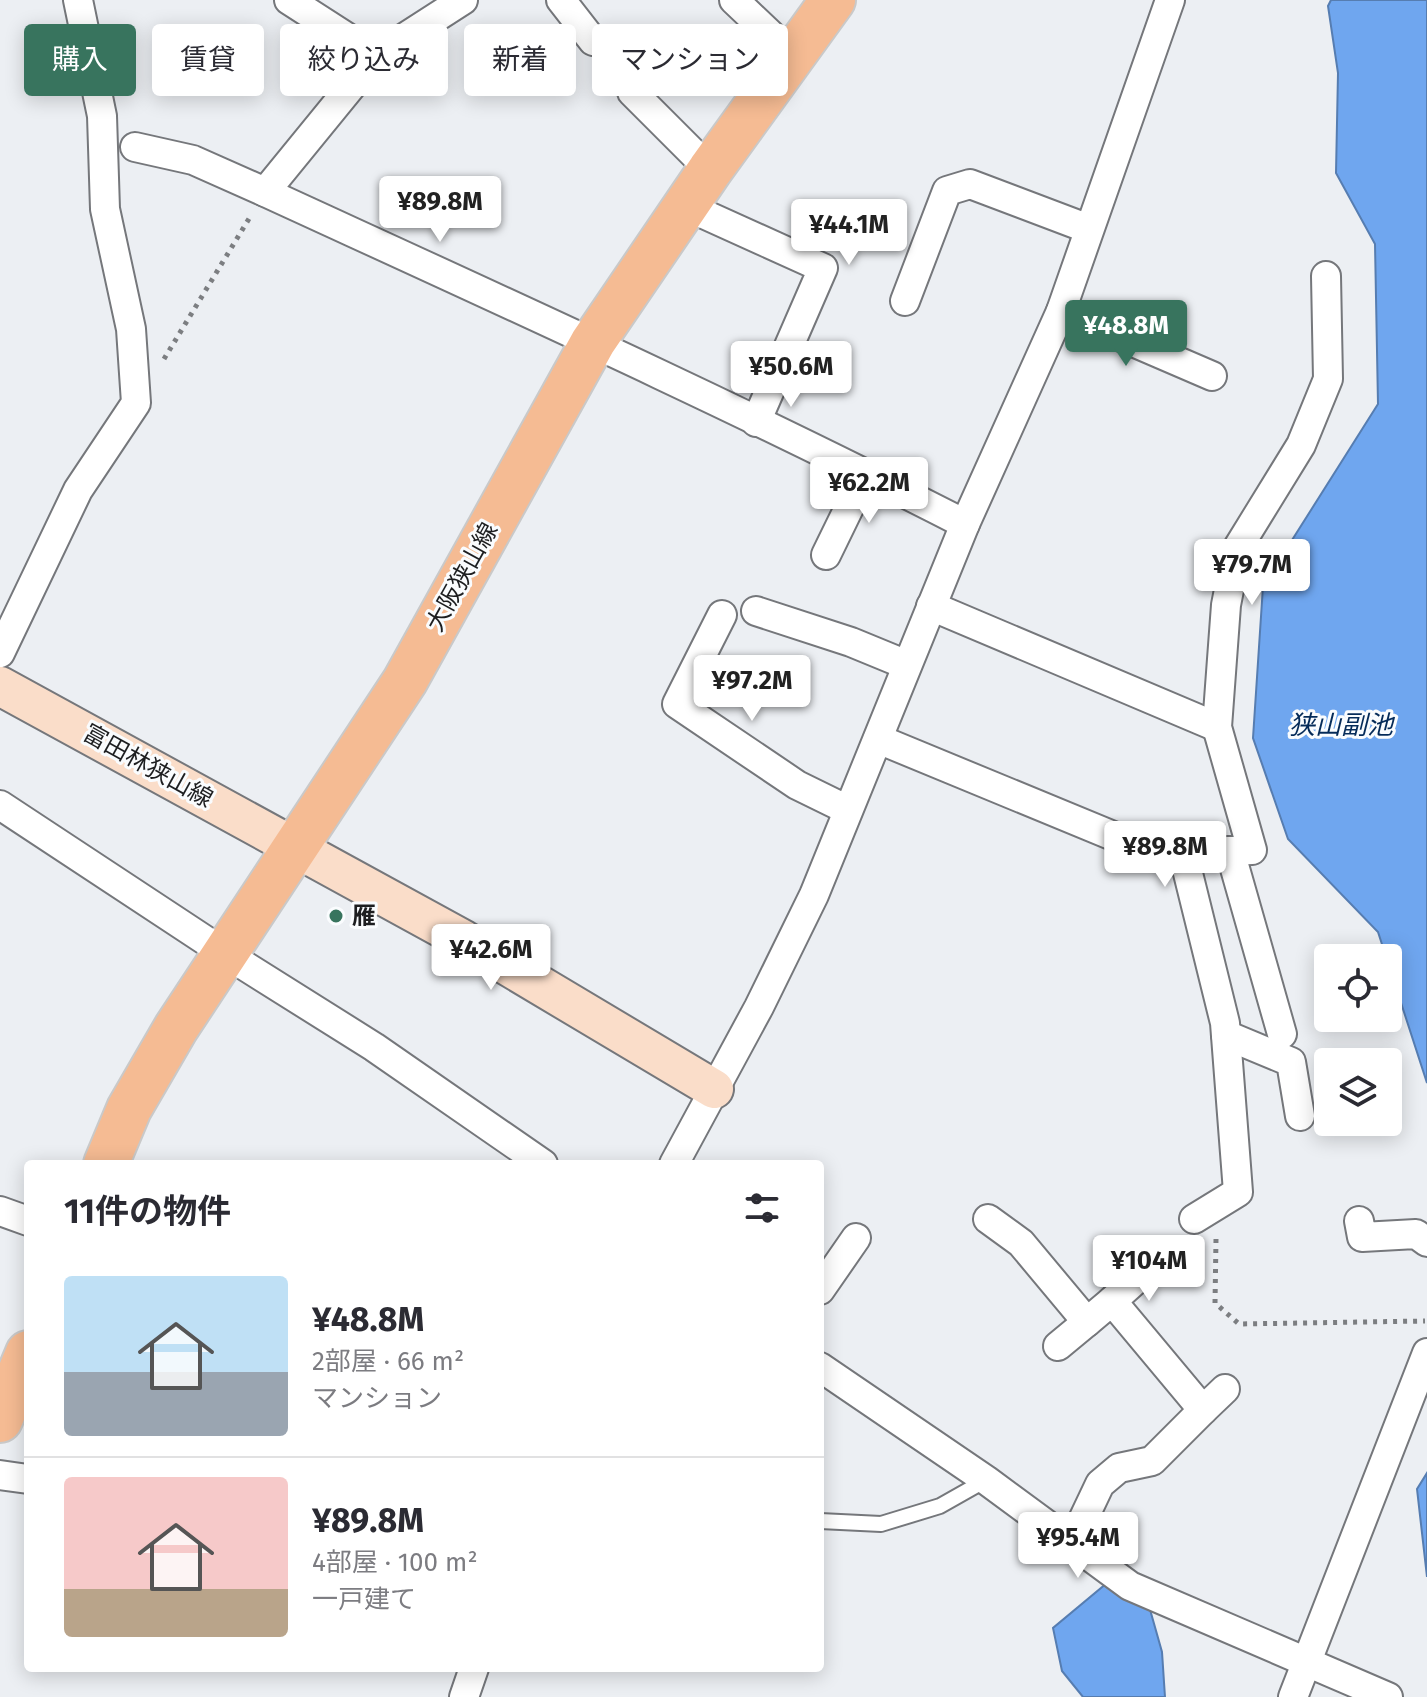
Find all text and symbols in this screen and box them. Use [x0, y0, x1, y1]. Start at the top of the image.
chip: 購入 [24, 24, 136, 96]
chip: 賃貸 [152, 24, 264, 96]
chip: 絞り込み [280, 24, 448, 96]
chip: 新着 [464, 24, 576, 96]
chip: マンション [592, 24, 788, 96]
pin: ¥89.8M [375, 176, 505, 244]
text: ¥89.8M [397, 186, 483, 217]
pin: ¥44.1M [784, 199, 914, 267]
text: ¥44.1M [809, 209, 889, 240]
pin: ¥48.8M [1061, 300, 1191, 368]
text: ¥48.8M [1083, 310, 1169, 341]
pin: ¥50.6M [726, 341, 856, 409]
text: ¥50.6M [749, 351, 833, 382]
pin: ¥62.2M [804, 457, 934, 525]
text: ¥62.2M [828, 467, 910, 498]
street label: 大阪狭山線 [421, 518, 503, 636]
pin: ¥79.7M [1187, 539, 1317, 607]
text: ¥79.7M [1212, 549, 1292, 580]
pin: ¥97.2M [687, 655, 817, 723]
text: ¥97.2M [712, 665, 792, 696]
water label: 狭山副池 [1289, 710, 1396, 741]
street label: 富田林狭山線 [78, 719, 218, 813]
pin: ¥89.8M [1100, 821, 1230, 889]
text: ¥89.8M [1122, 831, 1208, 862]
place label: 雁 [352, 902, 376, 930]
marker: 雁 [327, 907, 345, 925]
pin: ¥42.6M [426, 924, 556, 992]
text: ¥42.6M [450, 934, 532, 965]
map controls [1314, 944, 1402, 1136]
button: locate [1314, 944, 1402, 1032]
button: layers [1314, 1048, 1402, 1136]
icon: filters [740, 1186, 784, 1230]
text: 11件の物件 [64, 1191, 231, 1232]
pin: ¥104M [1093, 1235, 1205, 1303]
text: ¥104M [1111, 1245, 1187, 1276]
text: ¥48.8M [312, 1299, 424, 1340]
icon: home [128, 1308, 224, 1404]
text: 2部屋 · 66 m² [312, 1346, 464, 1377]
text: マンション [312, 1383, 442, 1414]
text: ¥89.8M [312, 1500, 424, 1541]
icon: home [128, 1509, 224, 1605]
pin: ¥95.4M [1013, 1512, 1143, 1580]
text: ¥95.4M [1036, 1522, 1120, 1553]
text: 4部屋 · 100 m² [312, 1547, 478, 1578]
text: 一戸建て [312, 1584, 416, 1615]

